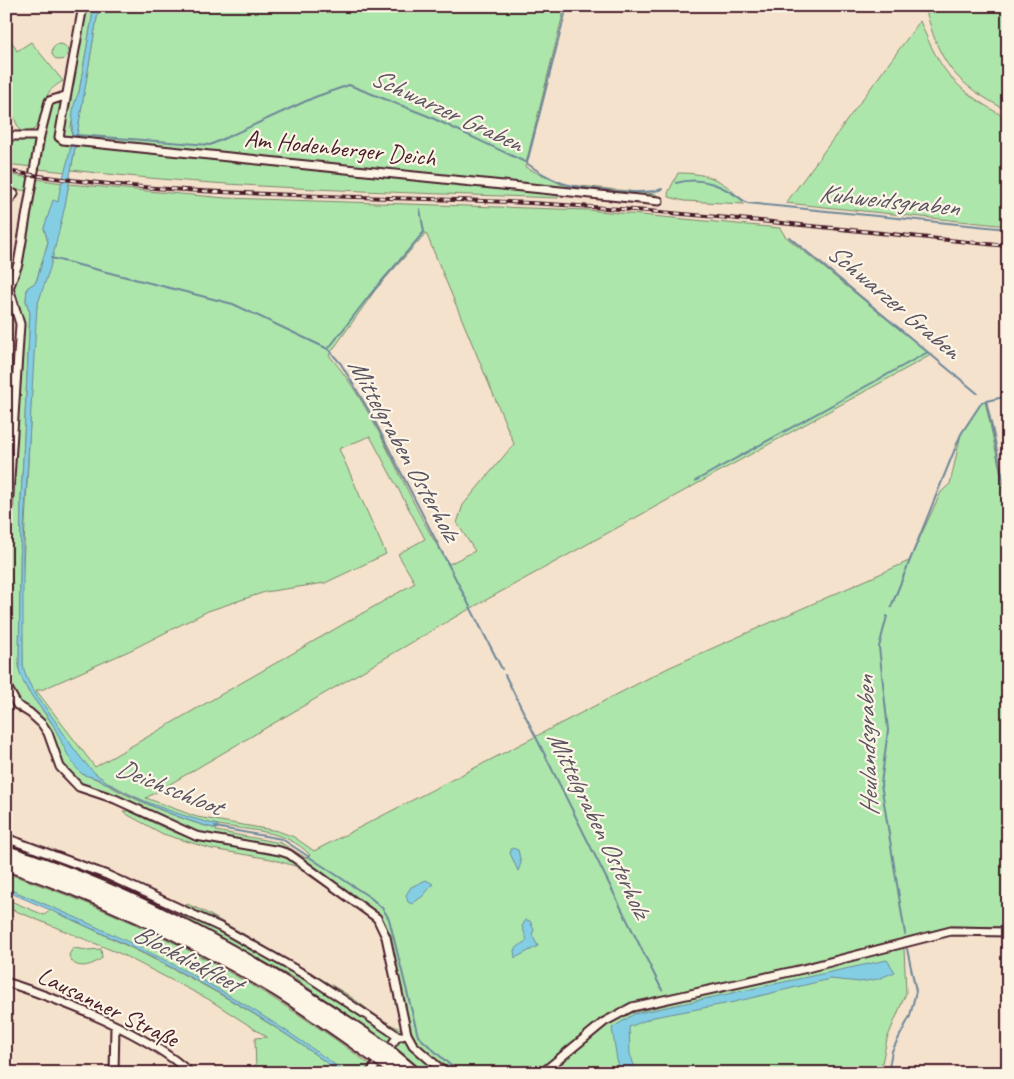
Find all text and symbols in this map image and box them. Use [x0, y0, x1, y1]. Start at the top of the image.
water label: Schwarzer Graben [366, 60, 530, 161]
street label: Am Hodenberger Deich [243, 122, 438, 174]
water label: Kuhweidsgraben [817, 176, 963, 224]
water label: Schwarzer Graben [821, 236, 969, 368]
water label: Mittelgraben Osterholz [340, 352, 469, 549]
water label: Heulandsgraben [848, 673, 886, 817]
water label: Mittelgraben Osterholz [540, 726, 660, 926]
water label: Deichschloot [111, 751, 232, 825]
water label: Blockdiekfleet [128, 916, 252, 1003]
street label: Lausanner Straße [32, 959, 185, 1056]

